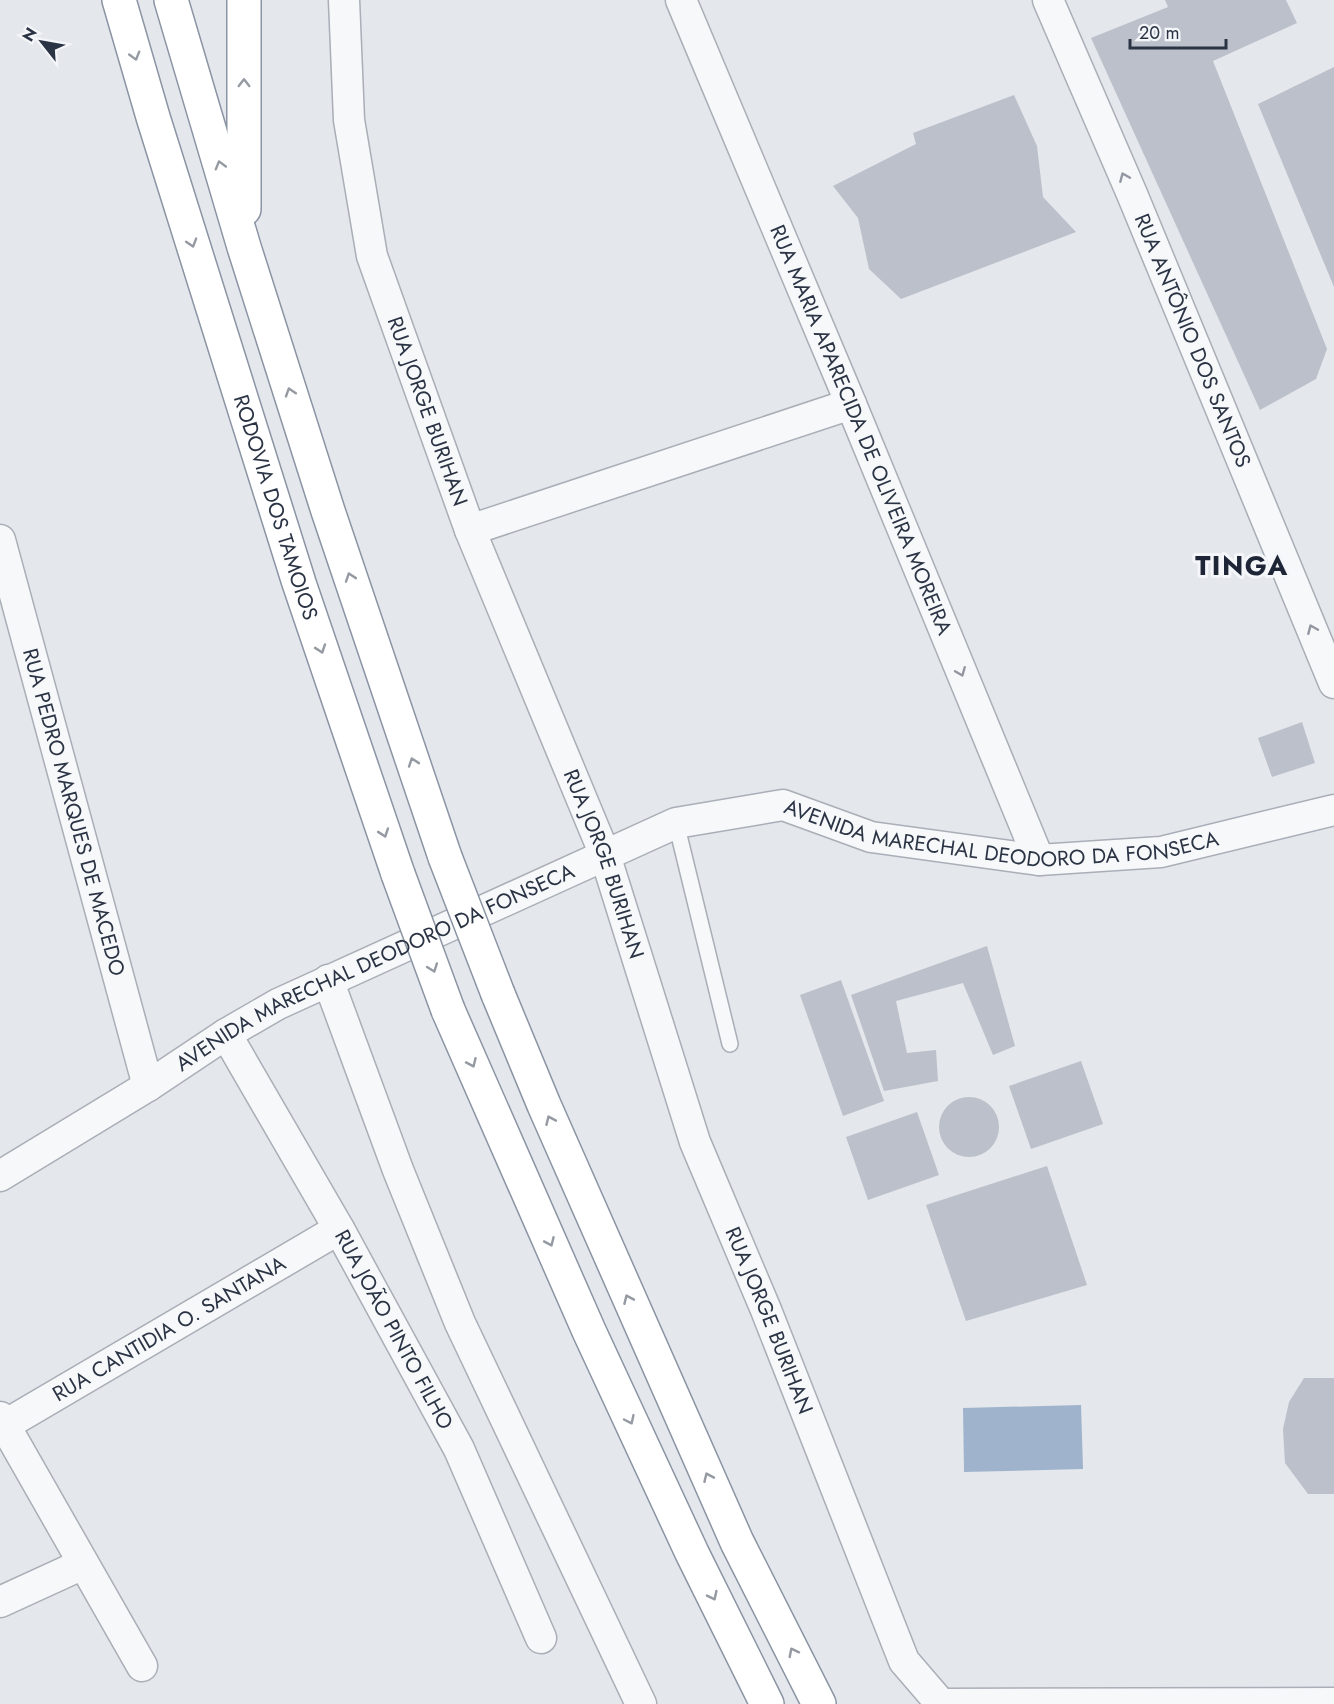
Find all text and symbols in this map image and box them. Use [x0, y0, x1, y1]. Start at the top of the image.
north arrow [12, 12, 72, 72]
scale bar [1130, 12, 1226, 50]
text: 20 m [1139, 20, 1179, 46]
text: N [16, 23, 43, 46]
one-way arrow [128, 50, 140, 61]
one-way arrow [238, 79, 250, 88]
one-way arrow [215, 160, 227, 171]
one-way arrow [1119, 172, 1131, 183]
street label: RUA ANTÔNIO DOS SANTOS [1127, 209, 1258, 472]
street label: RUA MARIA APARECIDA DE OLIVEIRA MOREIRA [762, 220, 960, 639]
one-way arrow [185, 237, 197, 248]
street label: RUA JORGE BURIHAN [380, 312, 475, 510]
one-way arrow [285, 387, 297, 398]
street label: RODOVIA DOS TAMOIOS [226, 391, 326, 624]
district label: TINGA [1195, 546, 1289, 585]
one-way arrow [345, 572, 358, 583]
one-way arrow [1307, 624, 1319, 635]
one-way arrow [314, 643, 327, 654]
street label: RUA PEDRO MARQUES DE MACEDO [15, 645, 132, 979]
one-way arrow [954, 665, 966, 676]
one-way arrow [408, 757, 420, 768]
street label: RUA JORGE BURIHAN [556, 764, 652, 962]
street label: AVENIDA MARECHAL DEODORO DA FONSECA [780, 792, 1222, 875]
one-way arrow [377, 827, 390, 838]
street label: AVENIDA MARECHAL DEODORO DA FONSECA [169, 856, 579, 1079]
one-way arrow [426, 962, 438, 973]
one-way arrow [465, 1057, 477, 1068]
one-way arrow [545, 1115, 557, 1126]
street label: RUA JORGE BURIHAN [718, 1222, 820, 1419]
street label: RUA JOÃO PINTO FILHO [327, 1224, 461, 1435]
one-way arrow [543, 1235, 555, 1246]
street label: RUA CANTIDIA O. SANTANA [47, 1248, 291, 1409]
one-way arrow [623, 1294, 635, 1305]
one-way arrow [623, 1413, 635, 1424]
one-way arrow [703, 1472, 715, 1483]
one-way arrow [706, 1590, 718, 1601]
one-way arrow [789, 1648, 800, 1658]

